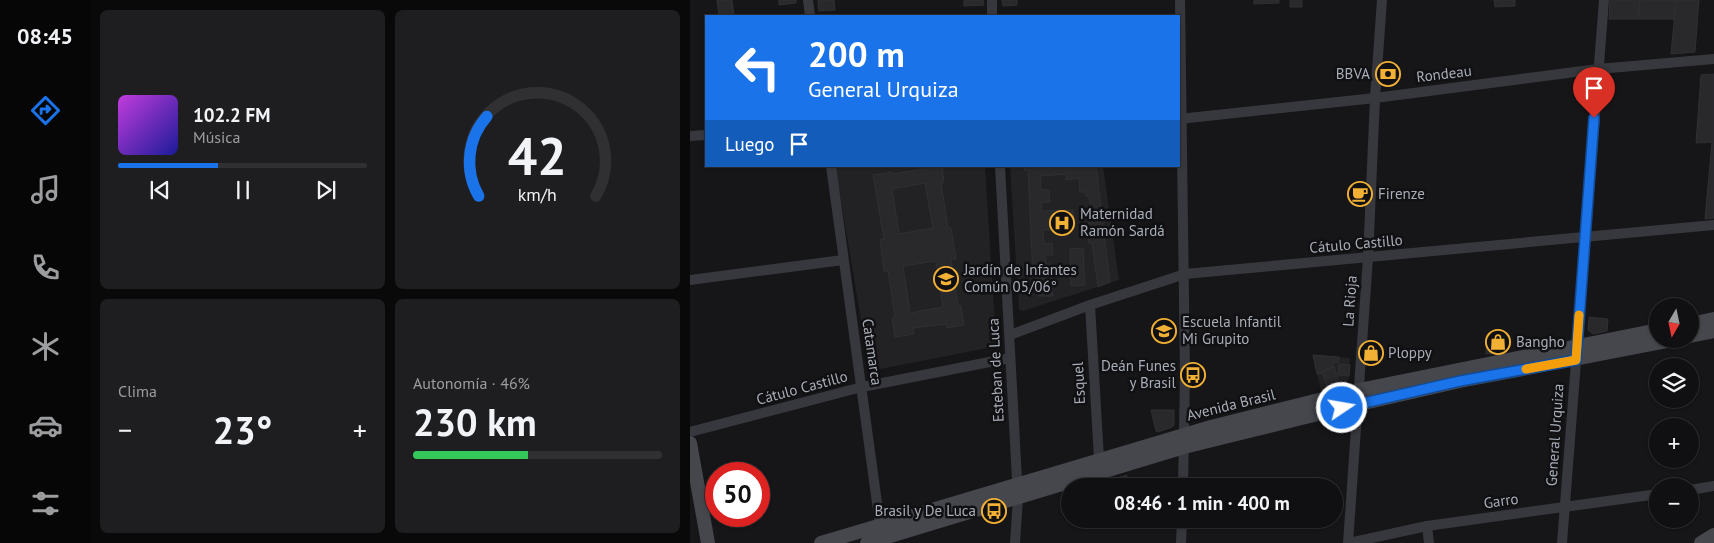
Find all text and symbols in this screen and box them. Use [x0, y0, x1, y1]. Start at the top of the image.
text: 08:45 [17, 22, 73, 50]
text: 200 m [808, 31, 905, 77]
icon: left [725, 35, 790, 100]
bank icon: BBVA [1375, 61, 1401, 87]
street label: Rondeau [1415, 61, 1473, 86]
place label: BBVA [1336, 64, 1370, 83]
pin [1573, 67, 1615, 118]
icon: arrive [1580, 74, 1608, 102]
text: General Urquiza [808, 75, 959, 103]
icon: directions [28, 93, 63, 128]
text: 102.2 FM [193, 103, 270, 127]
text: 42 [508, 122, 567, 189]
text: Música [193, 127, 240, 147]
icon: arrive [785, 130, 813, 158]
text: Luego [725, 132, 775, 156]
icon: music [28, 172, 63, 207]
icon: previous [146, 176, 174, 204]
icon: pause [229, 176, 257, 204]
icon: next [312, 176, 340, 204]
cafe icon: Firenze [1347, 181, 1373, 207]
text: km/h [518, 183, 557, 206]
place label: Firenze [1378, 184, 1425, 203]
place label: Maternidad Ramón Sardá [1080, 204, 1165, 240]
hospital icon: Maternidad Ramón Sardá [1049, 210, 1075, 236]
street label: Cátulo Castillo [1309, 230, 1403, 257]
icon: phone [28, 250, 63, 285]
place label: Jardín de Infantes Común 05/06° [963, 260, 1077, 296]
school or university icon: Jardín de Infantes Común 05/06° [933, 266, 959, 292]
street label: La Rioja [1338, 275, 1361, 327]
north arrow [1649, 298, 1699, 348]
map controls [1649, 298, 1699, 528]
place label: Escuela Infantil Mi Grupito [1182, 312, 1282, 348]
street label: Catamarca [858, 317, 887, 387]
street label: Esteban de Luca [983, 318, 1008, 422]
school or university icon: Escuela Infantil Mi Grupito [1151, 318, 1177, 344]
icon: climate [28, 329, 63, 364]
shop icon: Bangho [1485, 329, 1511, 355]
place label: Bangho [1516, 332, 1565, 351]
shop icon: Ploppy [1358, 340, 1384, 366]
place label: Ploppy [1388, 343, 1432, 362]
place label: Deán Funes y Brasil [1101, 356, 1177, 392]
button: layers [1649, 358, 1699, 408]
street label: Esquel [1068, 361, 1089, 405]
bus stop icon: Deán Funes y Brasil [1180, 362, 1206, 388]
street label: Cátulo Castillo [754, 366, 850, 409]
text: Autonomía · 46% [413, 373, 530, 393]
text: Clima [118, 381, 157, 401]
position arrow [1315, 381, 1367, 433]
street label: General Urquiza [1541, 383, 1568, 487]
street label: Avenida Brasil [1185, 384, 1278, 425]
text: 230 km [413, 397, 537, 446]
text: 23° [213, 405, 272, 454]
icon: car [28, 408, 63, 443]
text: − [118, 411, 132, 448]
text: + [353, 411, 367, 448]
button: + [1649, 418, 1699, 468]
speed limit sign: 50 [705, 462, 770, 527]
button: − [1649, 478, 1699, 528]
icon: filters [28, 486, 63, 521]
street label: Garro [1482, 489, 1520, 512]
text: 08:46 · 1 min · 400 m [1114, 491, 1290, 515]
bus stop icon: Brasil y De Luca [981, 498, 1007, 524]
place label: Brasil y De Luca [875, 501, 976, 520]

